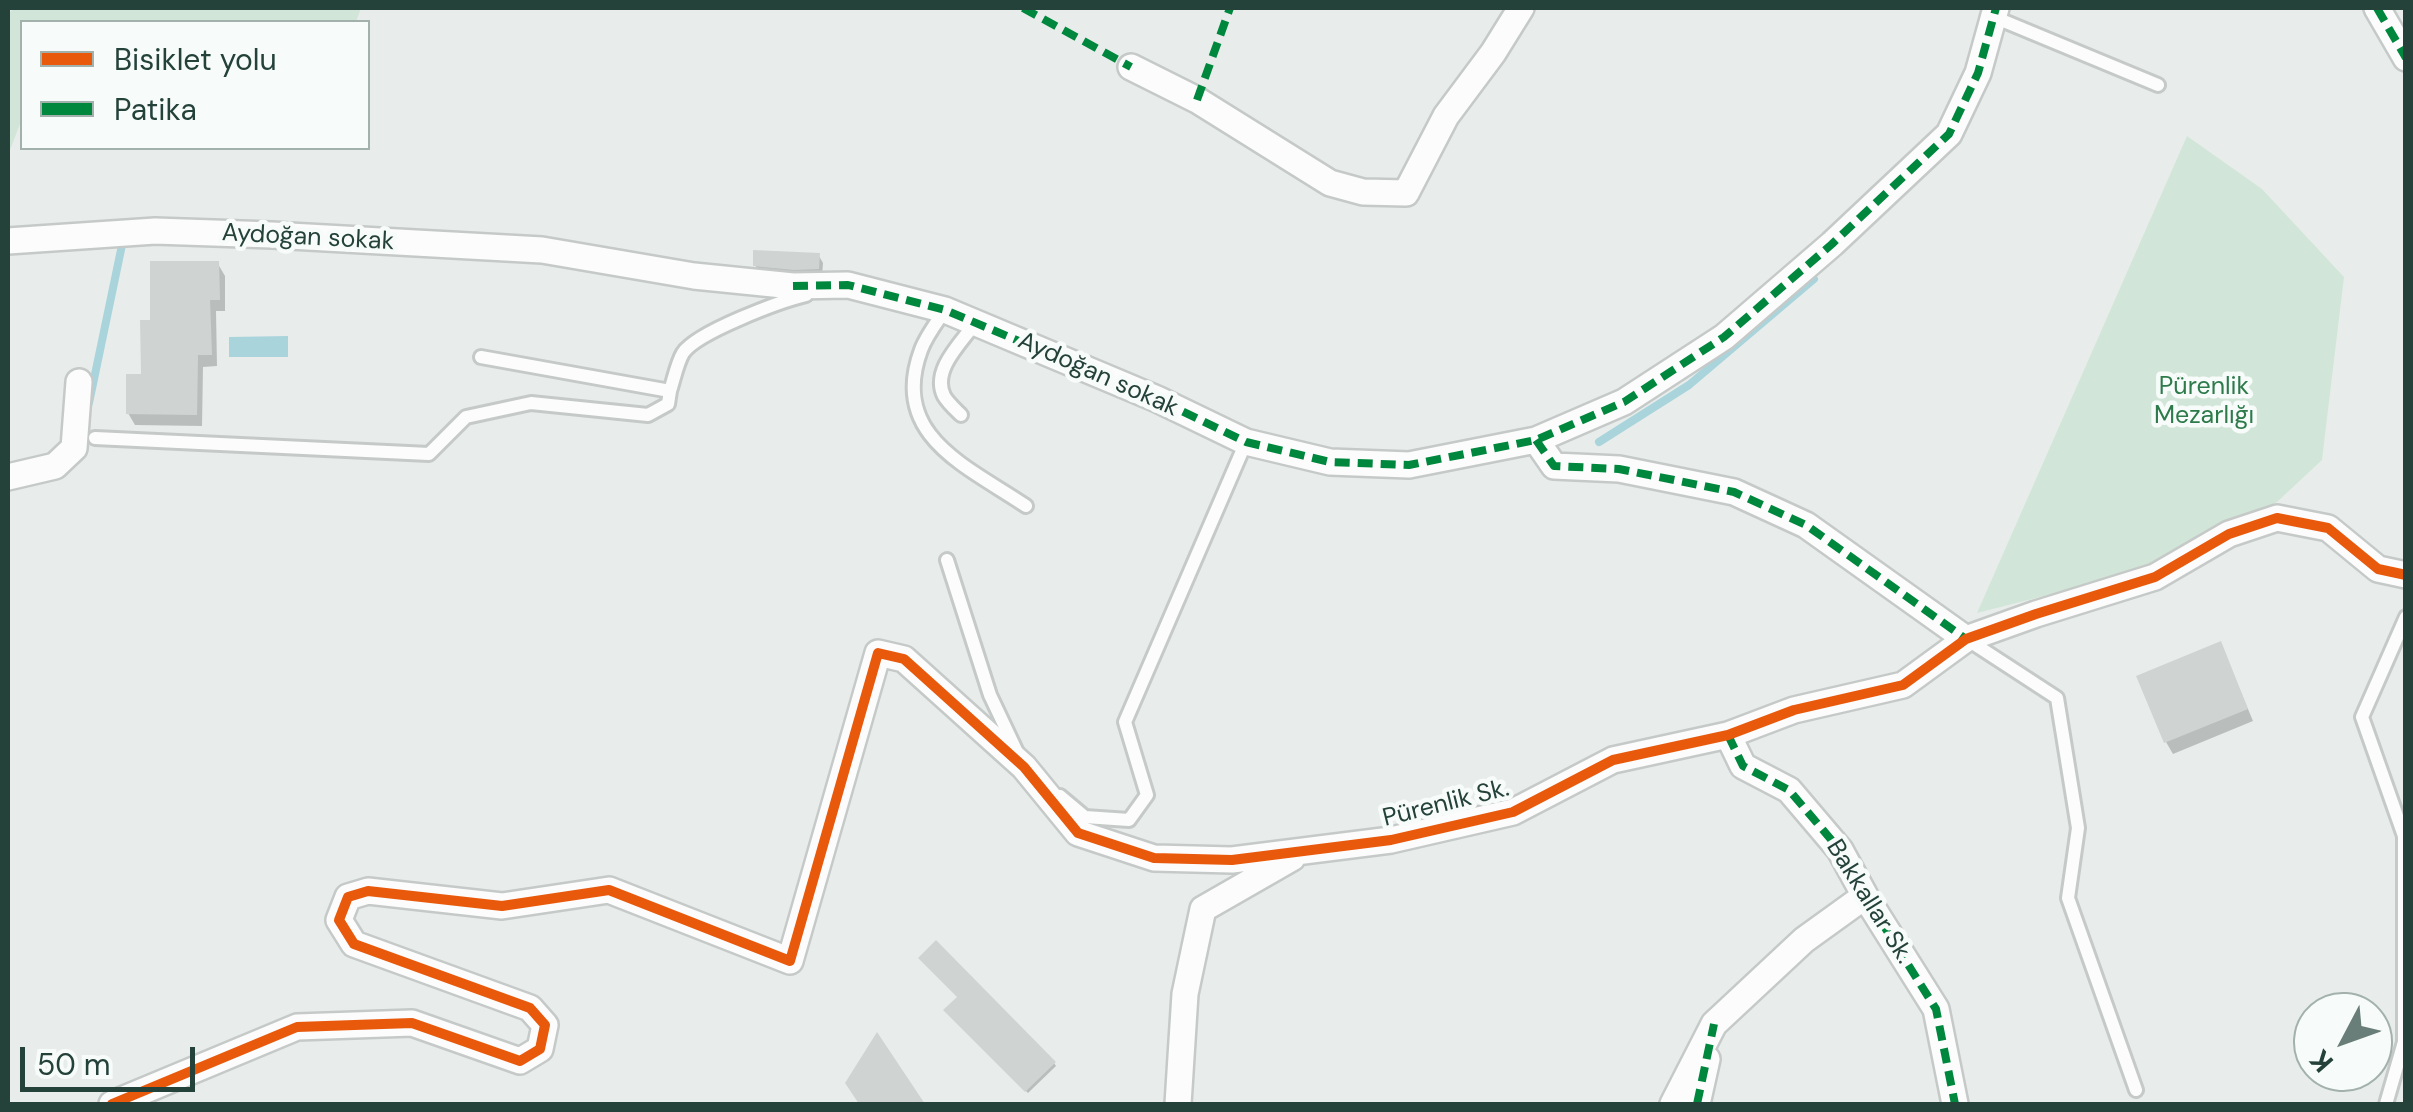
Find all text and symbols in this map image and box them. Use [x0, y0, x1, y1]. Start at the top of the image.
legend [20, 20, 370, 150]
text: Bisiklet yolu [114, 40, 277, 79]
text: Patika [114, 90, 197, 129]
street label: Aydoğan sokak [221, 219, 395, 257]
street label: Aydoğan sokak [1013, 326, 1183, 424]
park label: Pürenlik Mezarlığı [2154, 372, 2254, 431]
street label: Pürenlik Sk. [1380, 774, 1512, 834]
street label: Bakkallar Sk. [1819, 835, 1919, 969]
north arrow [2293, 992, 2393, 1092]
scale bar [25, 1027, 200, 1089]
text: K [2302, 1042, 2341, 1080]
text: 50 m [37, 1045, 111, 1084]

